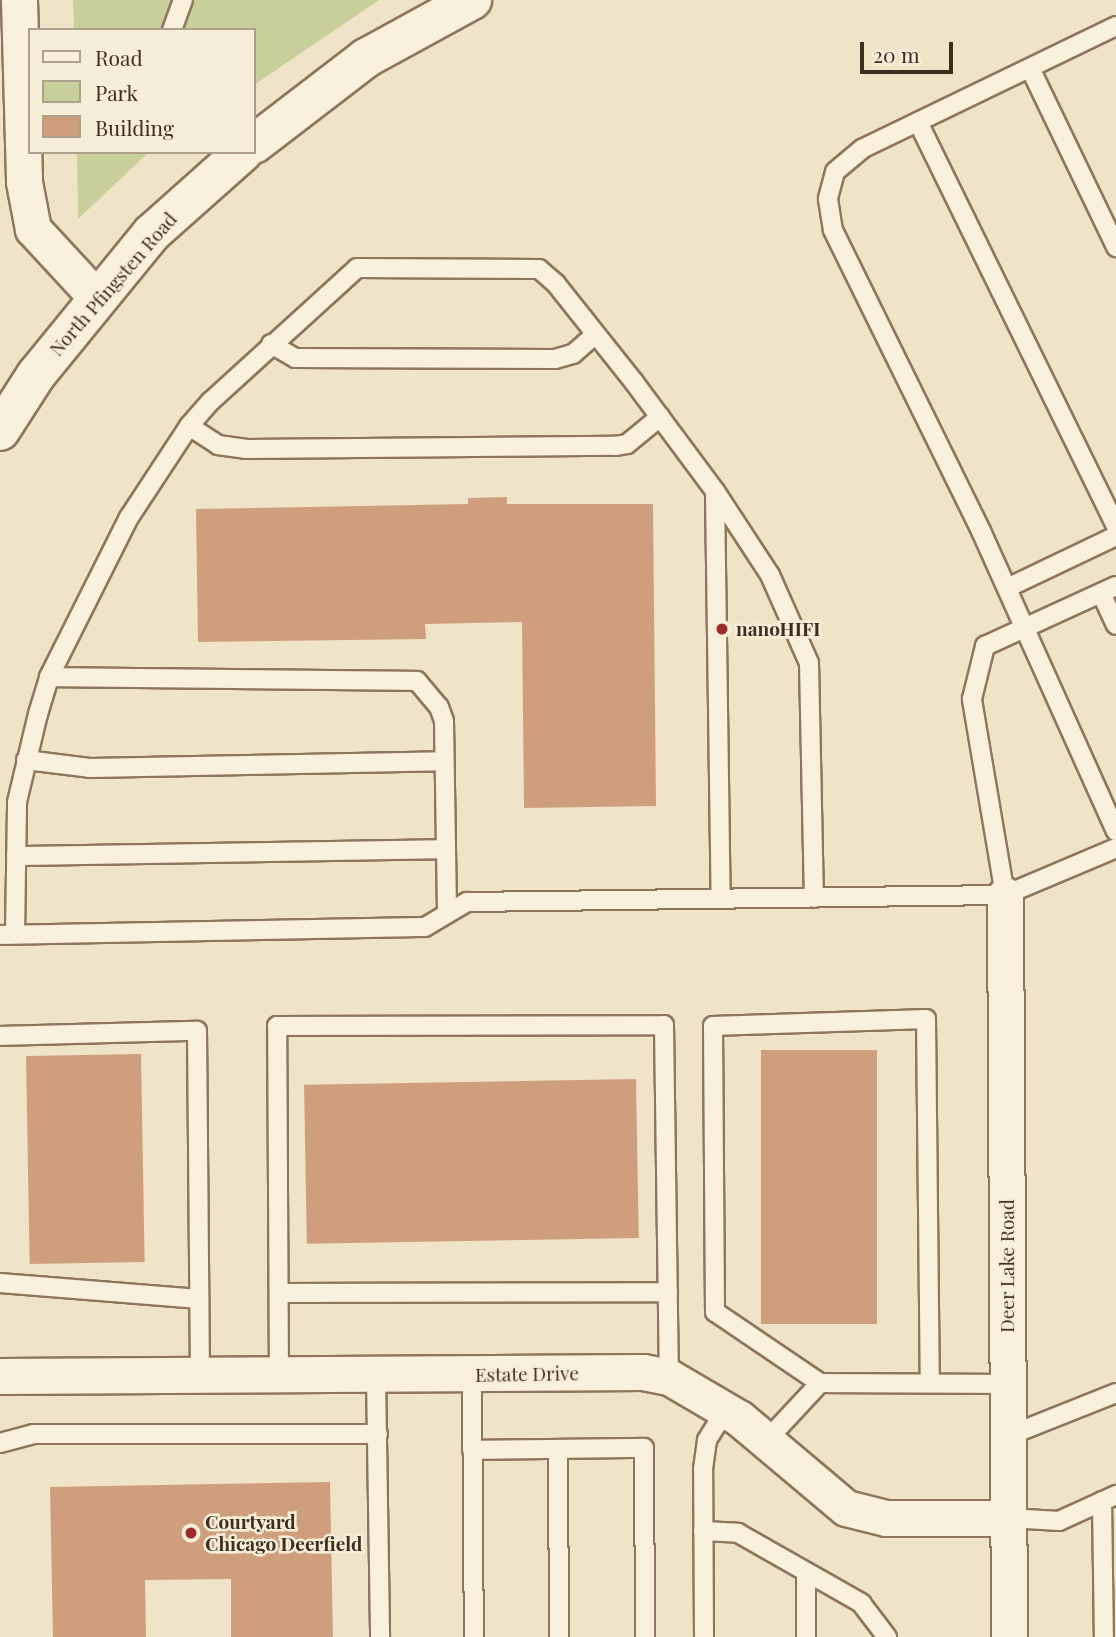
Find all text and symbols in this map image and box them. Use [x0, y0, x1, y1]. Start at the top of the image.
legend [28, 28, 256, 154]
scale bar [864, 28, 957, 72]
text: 20 m [873, 40, 920, 68]
text: Road [95, 43, 143, 71]
text: Park [95, 78, 138, 106]
text: Building [95, 113, 174, 141]
street label: North Pfingsten Road [45, 208, 181, 360]
place label: nanoHIFI [736, 618, 820, 640]
marker: nanoHIFI [714, 621, 730, 637]
street label: Deer Lake Road [996, 1199, 1018, 1333]
street label: Estate Drive [475, 1362, 579, 1386]
place label: Courtyard Chicago Deerfield [205, 1511, 362, 1555]
marker: Courtyard Chicago Deerfield [183, 1525, 199, 1541]

